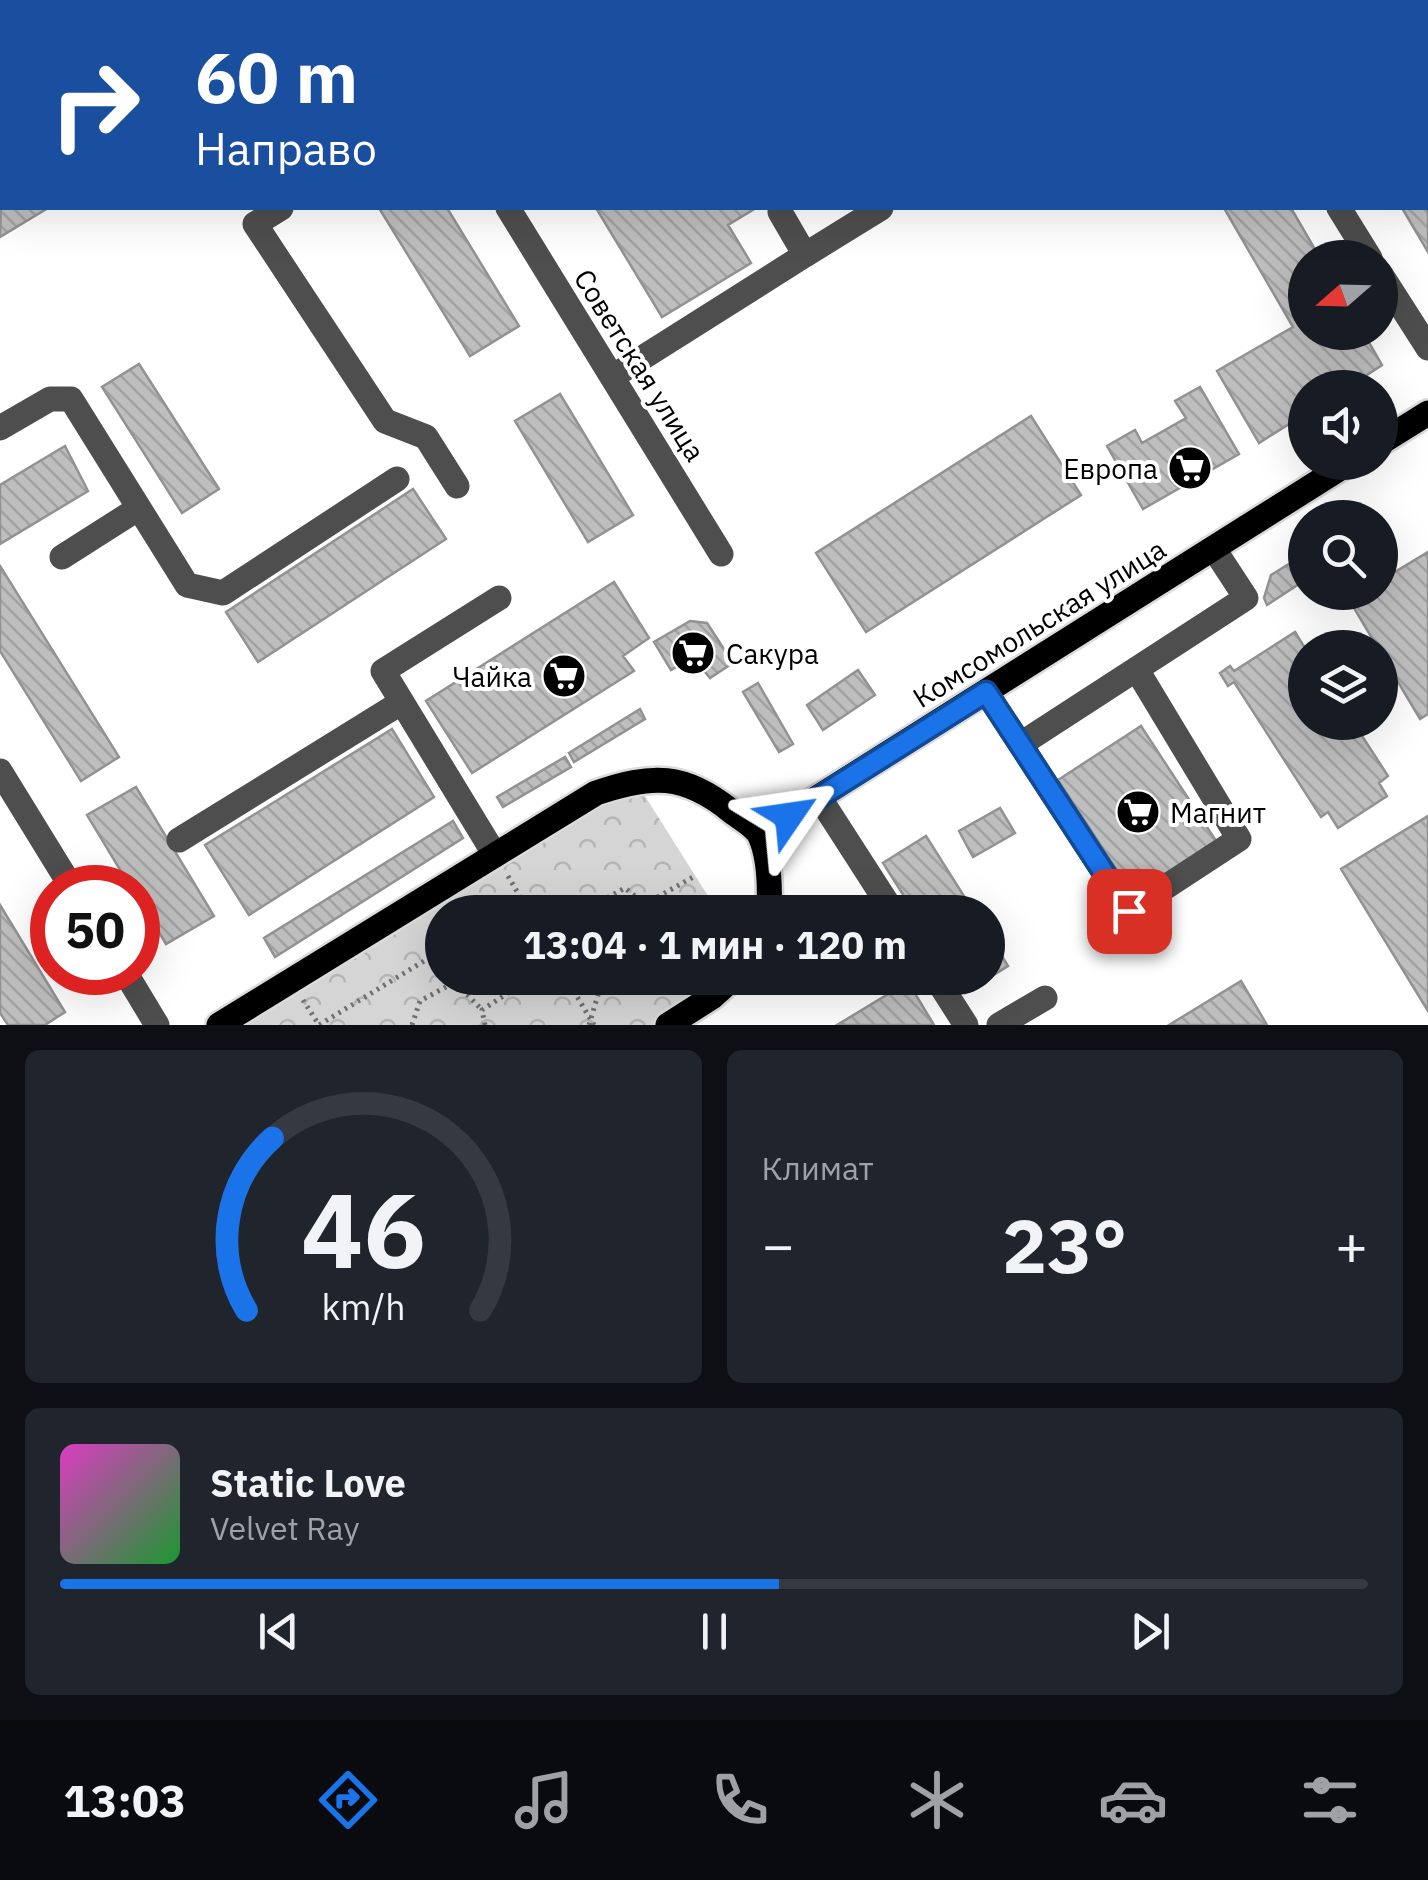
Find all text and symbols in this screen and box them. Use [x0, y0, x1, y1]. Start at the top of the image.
text: 60 m [195, 31, 358, 122]
icon: right [30, 40, 160, 170]
text: Направо [195, 119, 377, 177]
north arrow [1288, 240, 1398, 350]
map controls [1288, 240, 1398, 740]
street label: Советская улица [566, 262, 714, 468]
button: sound [1288, 370, 1398, 480]
supermarket icon: Европа [1167, 445, 1213, 491]
place label: Европа [1063, 450, 1158, 487]
button: search [1288, 500, 1398, 610]
street label: Комсомольская улица [906, 530, 1172, 716]
supermarket icon: Сакура [670, 630, 716, 676]
button: layers [1288, 630, 1398, 740]
place label: Сакура [726, 635, 819, 672]
supermarket icon: Чайка [541, 653, 587, 699]
place label: Чайка [452, 658, 532, 695]
position arrow [737, 764, 841, 868]
supermarket icon: Магнит [1115, 789, 1161, 835]
place label: Магнит [1170, 794, 1266, 831]
speed limit sign: 50 [30, 865, 160, 995]
pin [1087, 869, 1172, 954]
icon: arrive [1102, 884, 1157, 939]
text: 13:04 · 1 мин · 120 m [523, 920, 907, 969]
text: Климат [762, 1147, 874, 1189]
text: 46 [301, 1161, 426, 1297]
text: 23° [1002, 1196, 1127, 1294]
text: − [762, 1209, 795, 1280]
text: + [1335, 1209, 1368, 1280]
text: km/h [321, 1283, 405, 1330]
text: Static Love [210, 1458, 406, 1507]
text: Velvet Ray [210, 1507, 359, 1549]
icon: previous [251, 1604, 306, 1659]
icon: pause [687, 1604, 742, 1659]
icon: next [1123, 1604, 1178, 1659]
icon: directions [313, 1765, 383, 1835]
icon: music [509, 1765, 579, 1835]
icon: phone [705, 1765, 775, 1835]
icon: climate [902, 1765, 972, 1835]
icon: car [1098, 1765, 1168, 1835]
icon: filters [1295, 1765, 1365, 1835]
text: 13:03 [63, 1771, 186, 1829]

